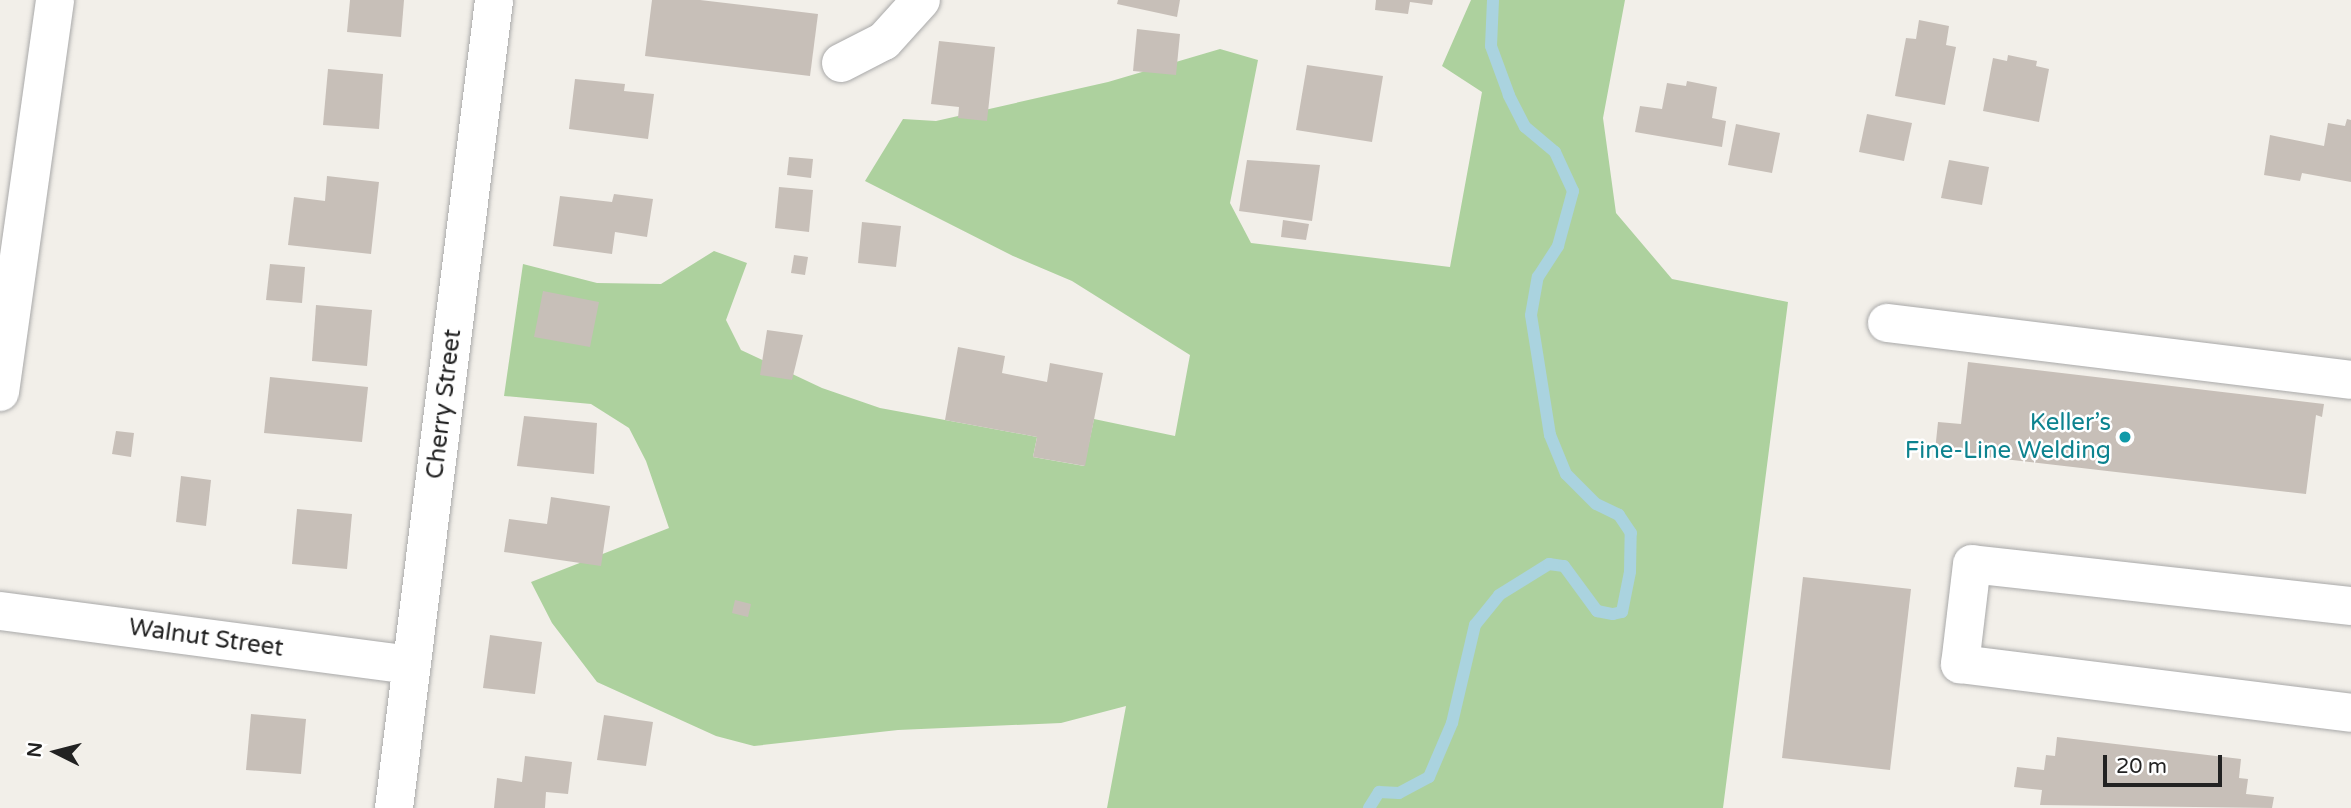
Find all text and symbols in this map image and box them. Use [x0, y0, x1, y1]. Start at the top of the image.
street label: Cherry Street [421, 327, 467, 481]
place label: Keller’s Fine-Line Welding [1905, 409, 2111, 465]
marker: Keller’s Fine-Line Welding [2117, 429, 2133, 445]
street label: Walnut Street [127, 613, 285, 663]
north arrow [21, 717, 91, 787]
text: N [23, 741, 47, 759]
scale bar [2106, 742, 2225, 786]
text: 20 m [2116, 754, 2167, 779]

